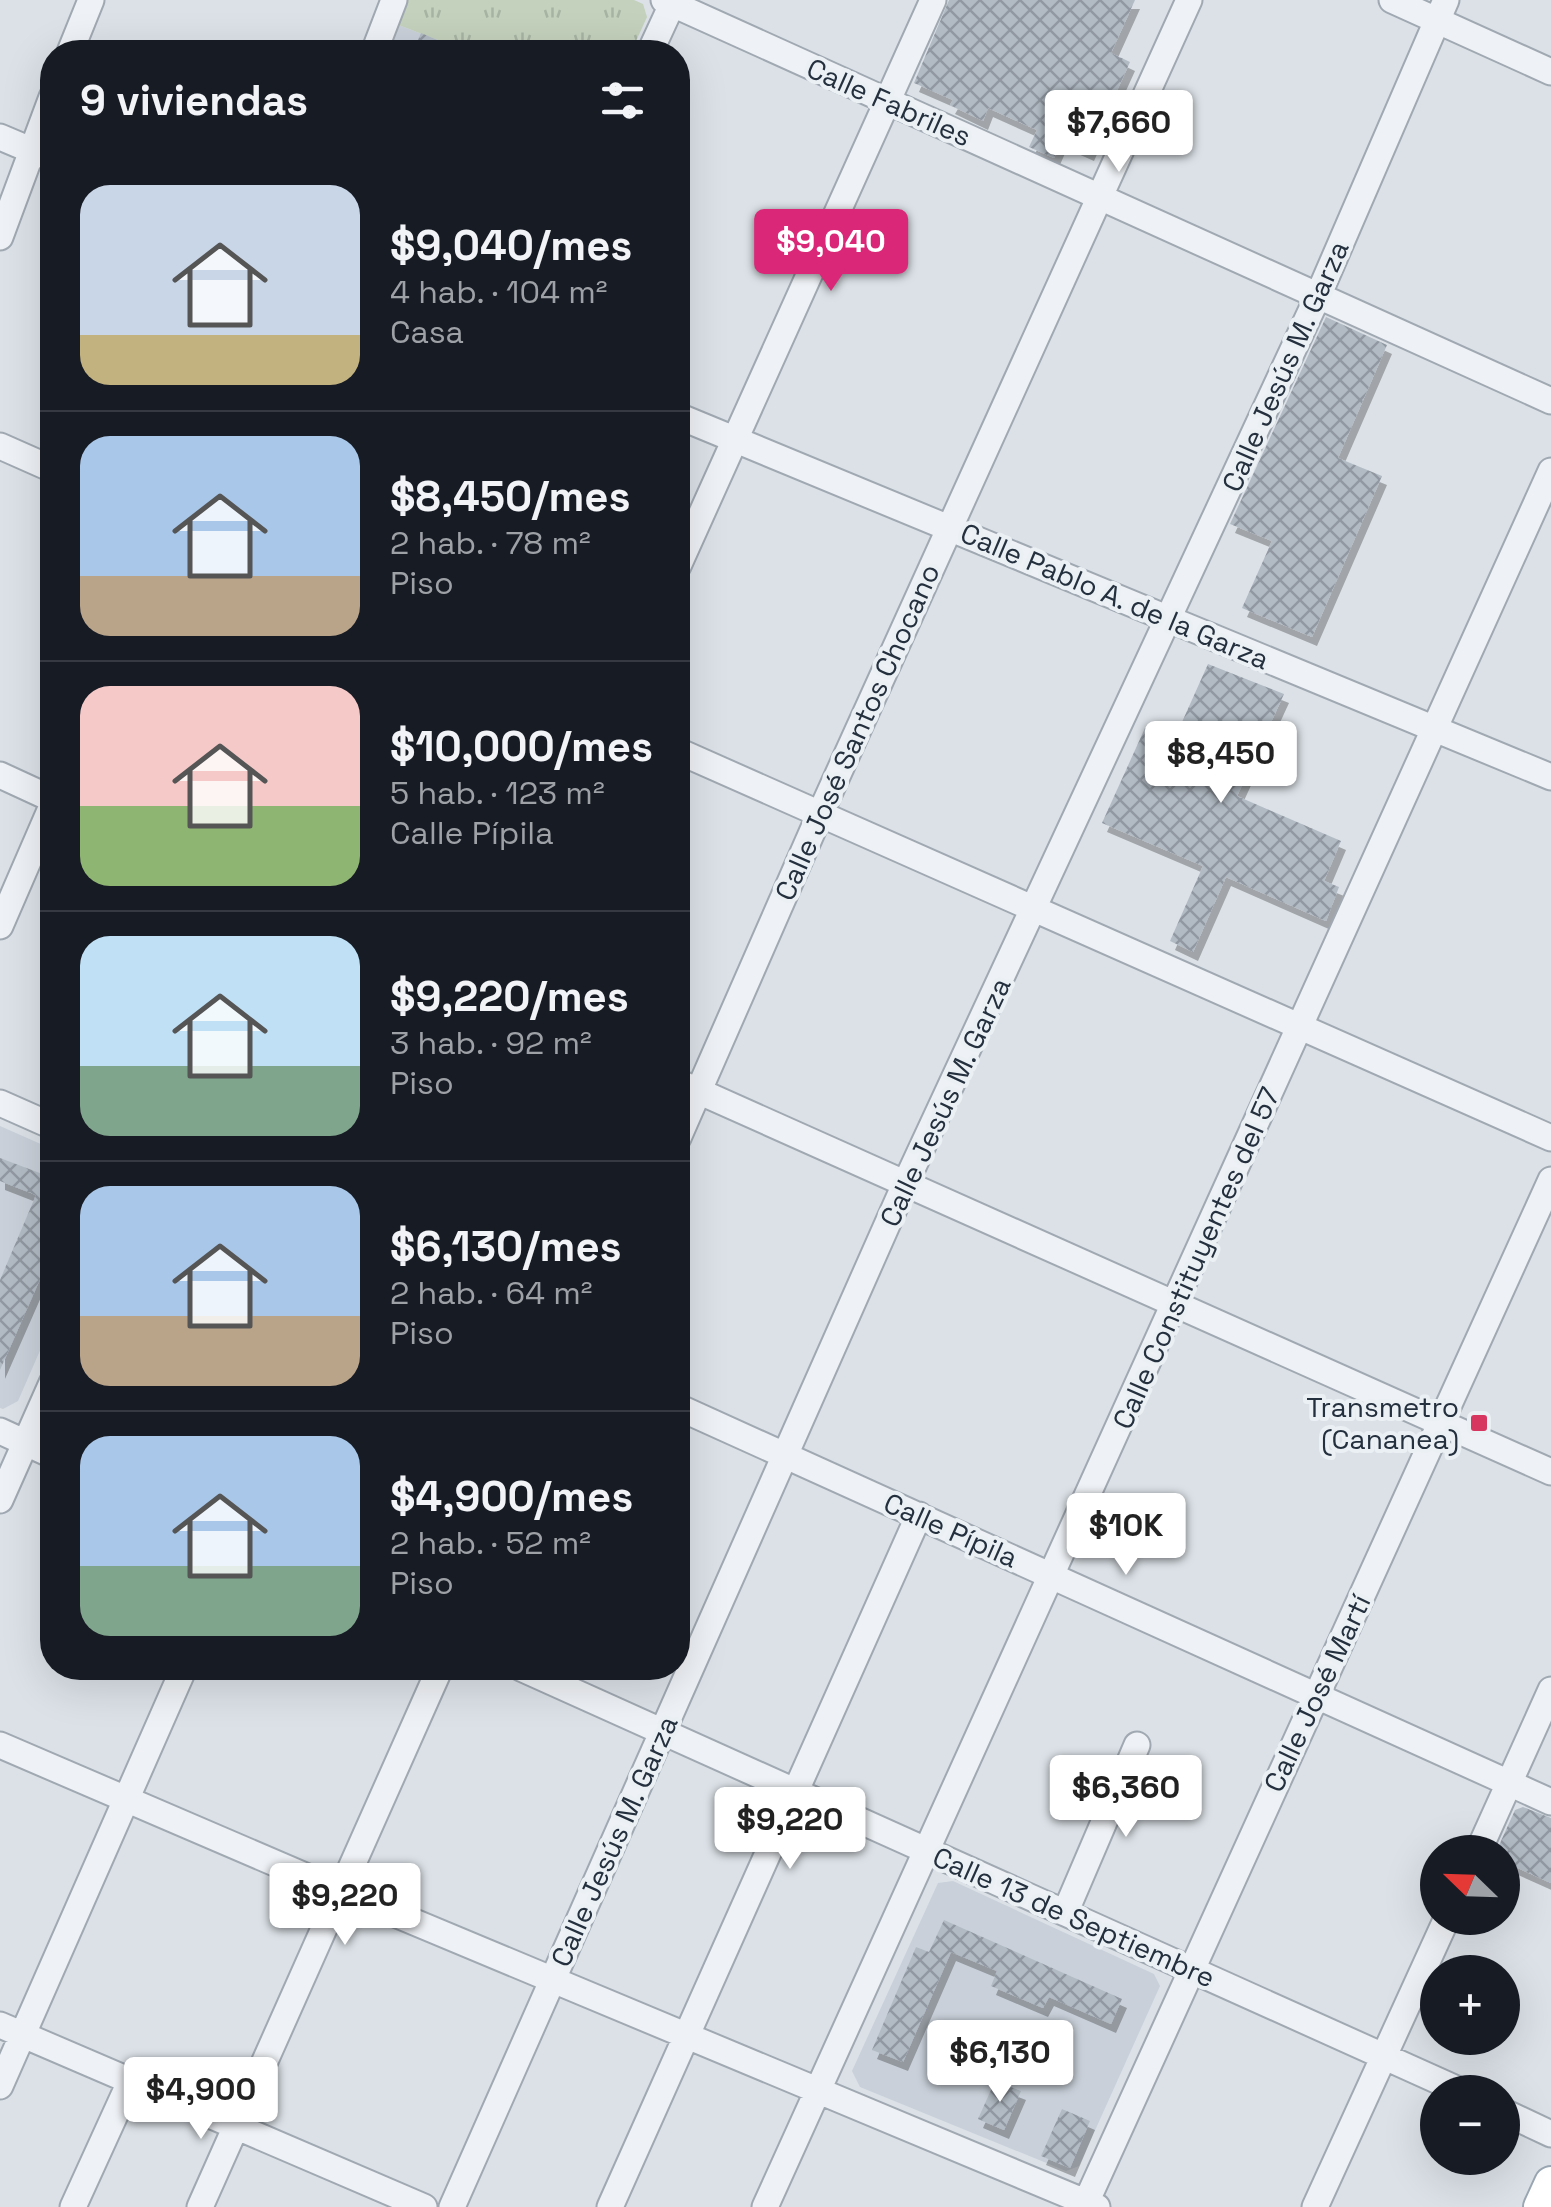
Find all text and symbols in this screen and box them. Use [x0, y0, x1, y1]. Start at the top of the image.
street label: Calle Fabriles [801, 50, 977, 154]
icon: filters [595, 73, 650, 128]
text: 9 viviendas [80, 74, 308, 127]
pin: $7,660 [1038, 90, 1200, 175]
text: $7,660 [1067, 102, 1171, 142]
pin: $9,040 [750, 209, 912, 294]
text: $9,040/mes [390, 219, 632, 272]
text: $9,040 [776, 221, 886, 261]
icon: home [160, 225, 280, 345]
street label: Calle Jesús M. Garza [1213, 235, 1357, 497]
text: 4 hab. · 104 m² [390, 272, 607, 312]
text: Casa [390, 312, 464, 352]
text: $8,450/mes [390, 470, 631, 523]
icon: home [160, 476, 280, 596]
street label: Calle Pablo A. de la Garza [955, 515, 1275, 677]
text: 2 hab. · 78 m² [390, 523, 591, 563]
street label: Calle José Santos Chocano [766, 558, 948, 906]
text: Piso [390, 563, 454, 603]
text: $10,000/mes [390, 720, 653, 773]
pin: $8,450 [1140, 721, 1302, 806]
icon: home [160, 726, 280, 846]
text: $8,450 [1167, 733, 1275, 773]
text: 5 hab. · 123 m² [390, 773, 605, 813]
text: Calle Pípila [390, 813, 554, 853]
text: $9,220/mes [390, 970, 629, 1023]
street label: Calle Jesús M. Garza [871, 971, 1019, 1233]
icon: home [160, 976, 280, 1096]
text: 3 hab. · 92 m² [390, 1023, 592, 1063]
text: Piso [390, 1063, 454, 1103]
street label: Calle Constituyentes del 57 [1104, 1081, 1288, 1435]
text: $6,130/mes [390, 1220, 622, 1273]
icon: home [160, 1226, 280, 1346]
text: 2 hab. · 64 m² [390, 1273, 592, 1313]
text: Piso [390, 1313, 454, 1353]
place label: Transmetro (Cananea) [1306, 1389, 1459, 1457]
marker: Transmetro (Cananea) [1468, 1412, 1490, 1434]
text: $4,900/mes [390, 1470, 633, 1523]
icon: home [160, 1476, 280, 1596]
street label: Calle Pípila [878, 1484, 1024, 1576]
pin: $10K [1067, 1493, 1185, 1578]
text: $10K [1089, 1505, 1163, 1545]
text: 2 hab. · 52 m² [390, 1523, 591, 1563]
text: Piso [390, 1563, 454, 1603]
street label: Calle José Martí [1255, 1588, 1379, 1798]
street label: Calle Jesús M. Garza [542, 1710, 686, 1972]
pin: $6,360 [1045, 1755, 1207, 1840]
text: $6,360 [1072, 1767, 1180, 1807]
pin: $9,220 [709, 1787, 871, 1872]
text: $9,220 [736, 1799, 844, 1839]
north arrow [1420, 1835, 1520, 1935]
map controls [1420, 1835, 1520, 2175]
street label: Calle 13 de Septiembre [927, 1838, 1221, 1996]
pin: $9,220 [264, 1863, 426, 1948]
text: $9,220 [291, 1875, 399, 1915]
button: + [1420, 1955, 1520, 2055]
pin: $6,130 [919, 2020, 1081, 2105]
text: $6,130 [949, 2032, 1051, 2072]
pin: $4,900 [120, 2057, 282, 2142]
text: $4,900 [146, 2069, 256, 2109]
button: − [1420, 2075, 1520, 2175]

